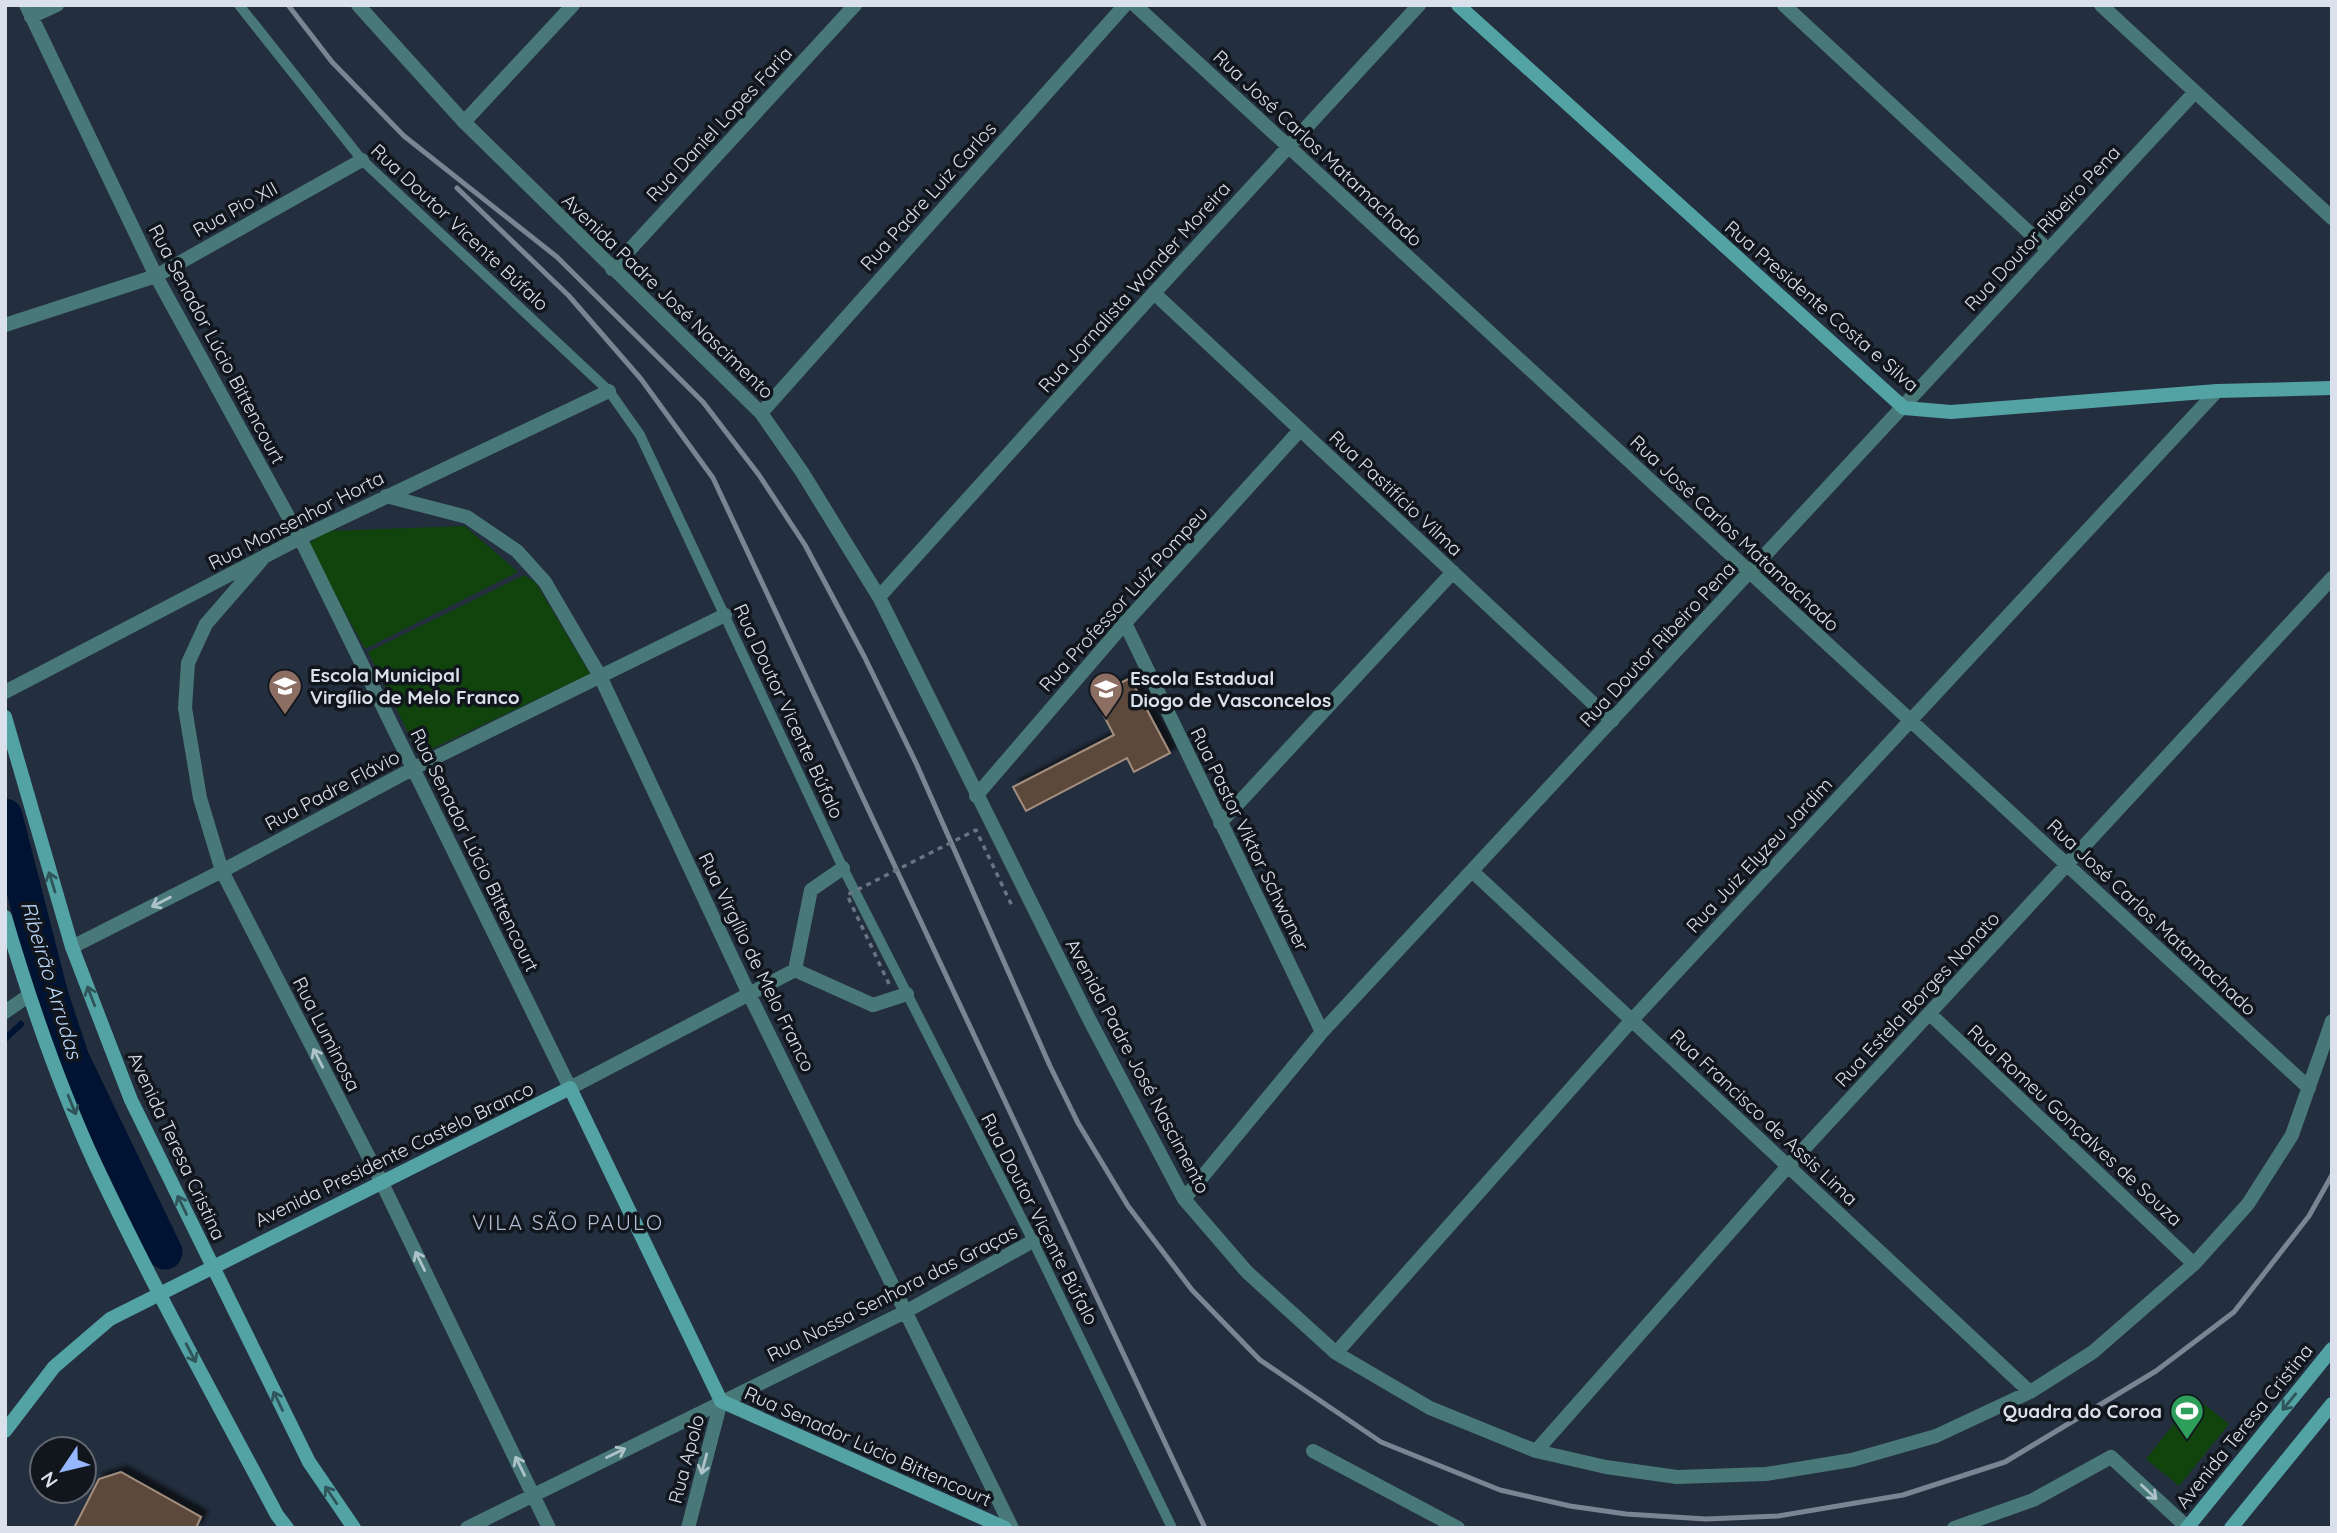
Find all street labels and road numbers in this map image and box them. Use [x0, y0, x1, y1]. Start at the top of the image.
street label: Rua Daniel Lopes Faria [641, 41, 797, 207]
street label: Rua José Carlos Matamachado [1208, 45, 1428, 251]
street label: Rua Padre Luiz Carlos [855, 116, 1001, 275]
street label: Rua Doutor Vicente Búfalo [366, 138, 554, 316]
street label: Rua Doutor Ribeiro Pena [1959, 140, 2125, 316]
street label: Rua Pio XII [188, 176, 282, 242]
street label: Rua Jornalista Wander Moreira [1033, 177, 1235, 397]
street label: Avenida Padre José Nascimento [557, 188, 779, 404]
street label: Rua Presidente Costa e Silva [1720, 215, 1924, 397]
street label: Rua Senador Lúcio Bittencourt [144, 220, 290, 468]
street label: Rua Pastifício Vilma [1324, 425, 1468, 561]
street label: Rua José Carlos Matamachado [1625, 430, 1845, 636]
street label: Rua Monsenhor Horta [204, 465, 388, 575]
street label: Rua Professor Luiz Pompeu [1034, 502, 1212, 696]
street label: Rua Doutor Ribeiro Pena [1574, 556, 1740, 732]
street label: Rua Doutor Vicente Búfalo [729, 600, 849, 822]
street label: Rua Pastor Viktor Schwaner [1185, 723, 1315, 955]
street label: Rua Senador Lúcio Bittencourt [406, 724, 544, 976]
street label: Rua Padre Flávio [261, 744, 403, 836]
street label: Rua Juiz Elyzeu Jardim [1681, 772, 1837, 938]
street label: Rua José Carlos Matamachado [2042, 814, 2262, 1020]
street label: Rua Virgílio de Melo Franco [693, 848, 821, 1076]
street label: Rua Estela Borges Nonato [1830, 906, 2004, 1092]
street label: Avenida Padre José Nascimento [1061, 935, 1215, 1197]
street label: Rua Luminosa [288, 973, 366, 1095]
street label: Rua Romeu Gonçalves de Souza [1963, 1019, 2187, 1231]
street label: Rua Francisco de Assis Lima [1665, 1024, 1863, 1210]
street label: Avenida Teresa Cristina [123, 1048, 231, 1244]
street label: Avenida Presidente Castelo Branco [251, 1076, 537, 1232]
street label: Rua Doutor Vicente Búfalo [976, 1109, 1104, 1329]
street label: Rua Nossa Senhora das Graças [763, 1219, 1021, 1367]
street label: Avenida Teresa Cristina [2170, 1339, 2318, 1513]
street label: Rua Senador Lúcio Bittencourt [741, 1381, 995, 1511]
street label: Rua Apolo [663, 1412, 709, 1506]

